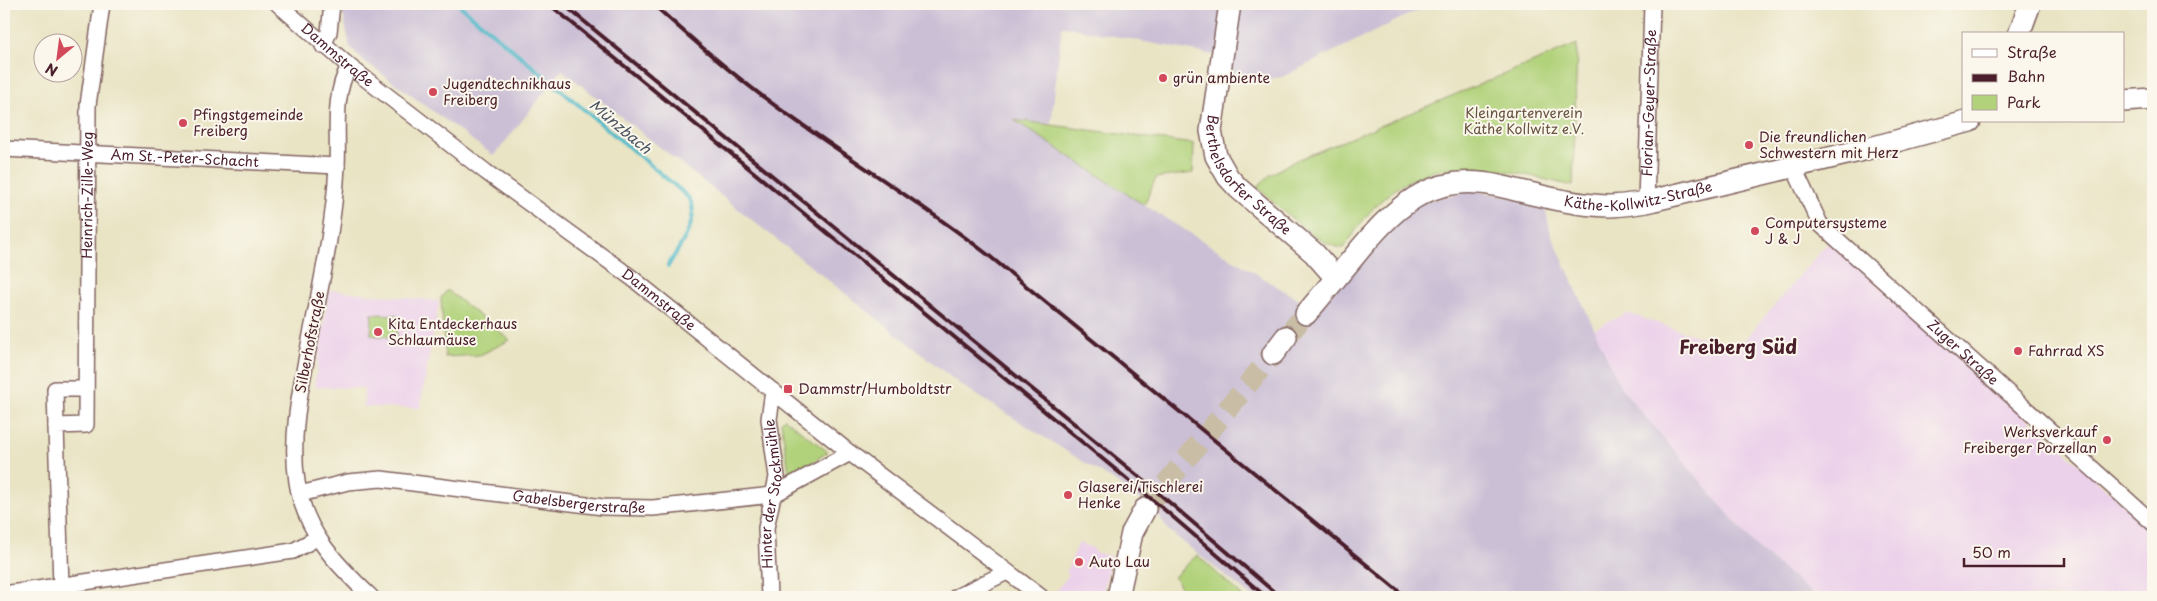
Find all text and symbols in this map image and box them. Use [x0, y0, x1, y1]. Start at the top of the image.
street label: Dammstraße [296, 18, 378, 91]
street label: Florian-Geyer-Straße [1636, 29, 1661, 177]
north arrow [32, 32, 82, 82]
legend [1962, 32, 2124, 122]
text: Straße [2007, 40, 2057, 63]
text: N [42, 58, 61, 82]
text: Bahn [2007, 64, 2045, 87]
place label: grün ambiente [1173, 67, 1271, 88]
marker: grün ambiente [1157, 72, 1169, 84]
place label: Jugendtechnikhaus Freiberg [443, 73, 571, 110]
marker: Jugendtechnikhaus Freiberg [427, 86, 439, 98]
text: Park [2007, 90, 2041, 113]
water label: Münzbach [585, 93, 657, 159]
park label: Kleingartenverein Käthe Kollwitz e.V. [1464, 102, 1584, 139]
place label: Pfingstgemeinde Freiberg [193, 104, 304, 141]
street label: Berthelsdorfer Straße [1201, 113, 1296, 239]
marker: Pfingstgemeinde Freiberg [177, 117, 189, 129]
place label: Die freundlichen Schwestern mit Herz [1759, 126, 1899, 163]
street label: Heinrich-Zille-Weg [76, 132, 98, 259]
marker: Die freundlichen Schwestern mit Herz [1743, 139, 1755, 151]
street label: Am St.-Peter-Schacht [110, 143, 260, 172]
street label: Käthe-Kollwitz-Straße [1562, 176, 1714, 216]
place label: Computersysteme J & J [1765, 212, 1887, 249]
marker: Computersysteme J & J [1749, 225, 1761, 237]
street label: Dammstraße [617, 263, 700, 335]
street label: Silberhofstraße [289, 289, 330, 395]
place label: Kita Entdeckerhaus Schlaumäuse [388, 313, 517, 350]
street label: Zuger Straße [1923, 314, 2004, 390]
marker: Kita Entdeckerhaus Schlaumäuse [372, 326, 384, 338]
district label: Freiberg Süd [1679, 332, 1797, 360]
place label: Fahrrad XS [2028, 340, 2104, 361]
marker: Fahrrad XS [2012, 345, 2024, 357]
place label: Dammstr/Humboldtstr [798, 378, 952, 399]
marker: Dammstr/Humboldtstr [782, 383, 794, 395]
street label: Hinter der Stockmühle [755, 418, 787, 569]
place label: Werksverkauf Freiberger Porzellan [1963, 421, 2098, 458]
marker: Werksverkauf Freiberger Porzellan [2101, 434, 2113, 446]
place label: Glaserei/Tischlerei Henke [1078, 476, 1203, 513]
street label: Gabelsbergerstraße [511, 485, 646, 518]
marker: Glaserei/Tischlerei Henke [1062, 489, 1074, 501]
scale bar [1964, 536, 2064, 568]
text: 50 m [1972, 540, 2011, 563]
place label: Auto Lau [1089, 551, 1150, 572]
marker: Auto Lau [1073, 556, 1085, 568]

